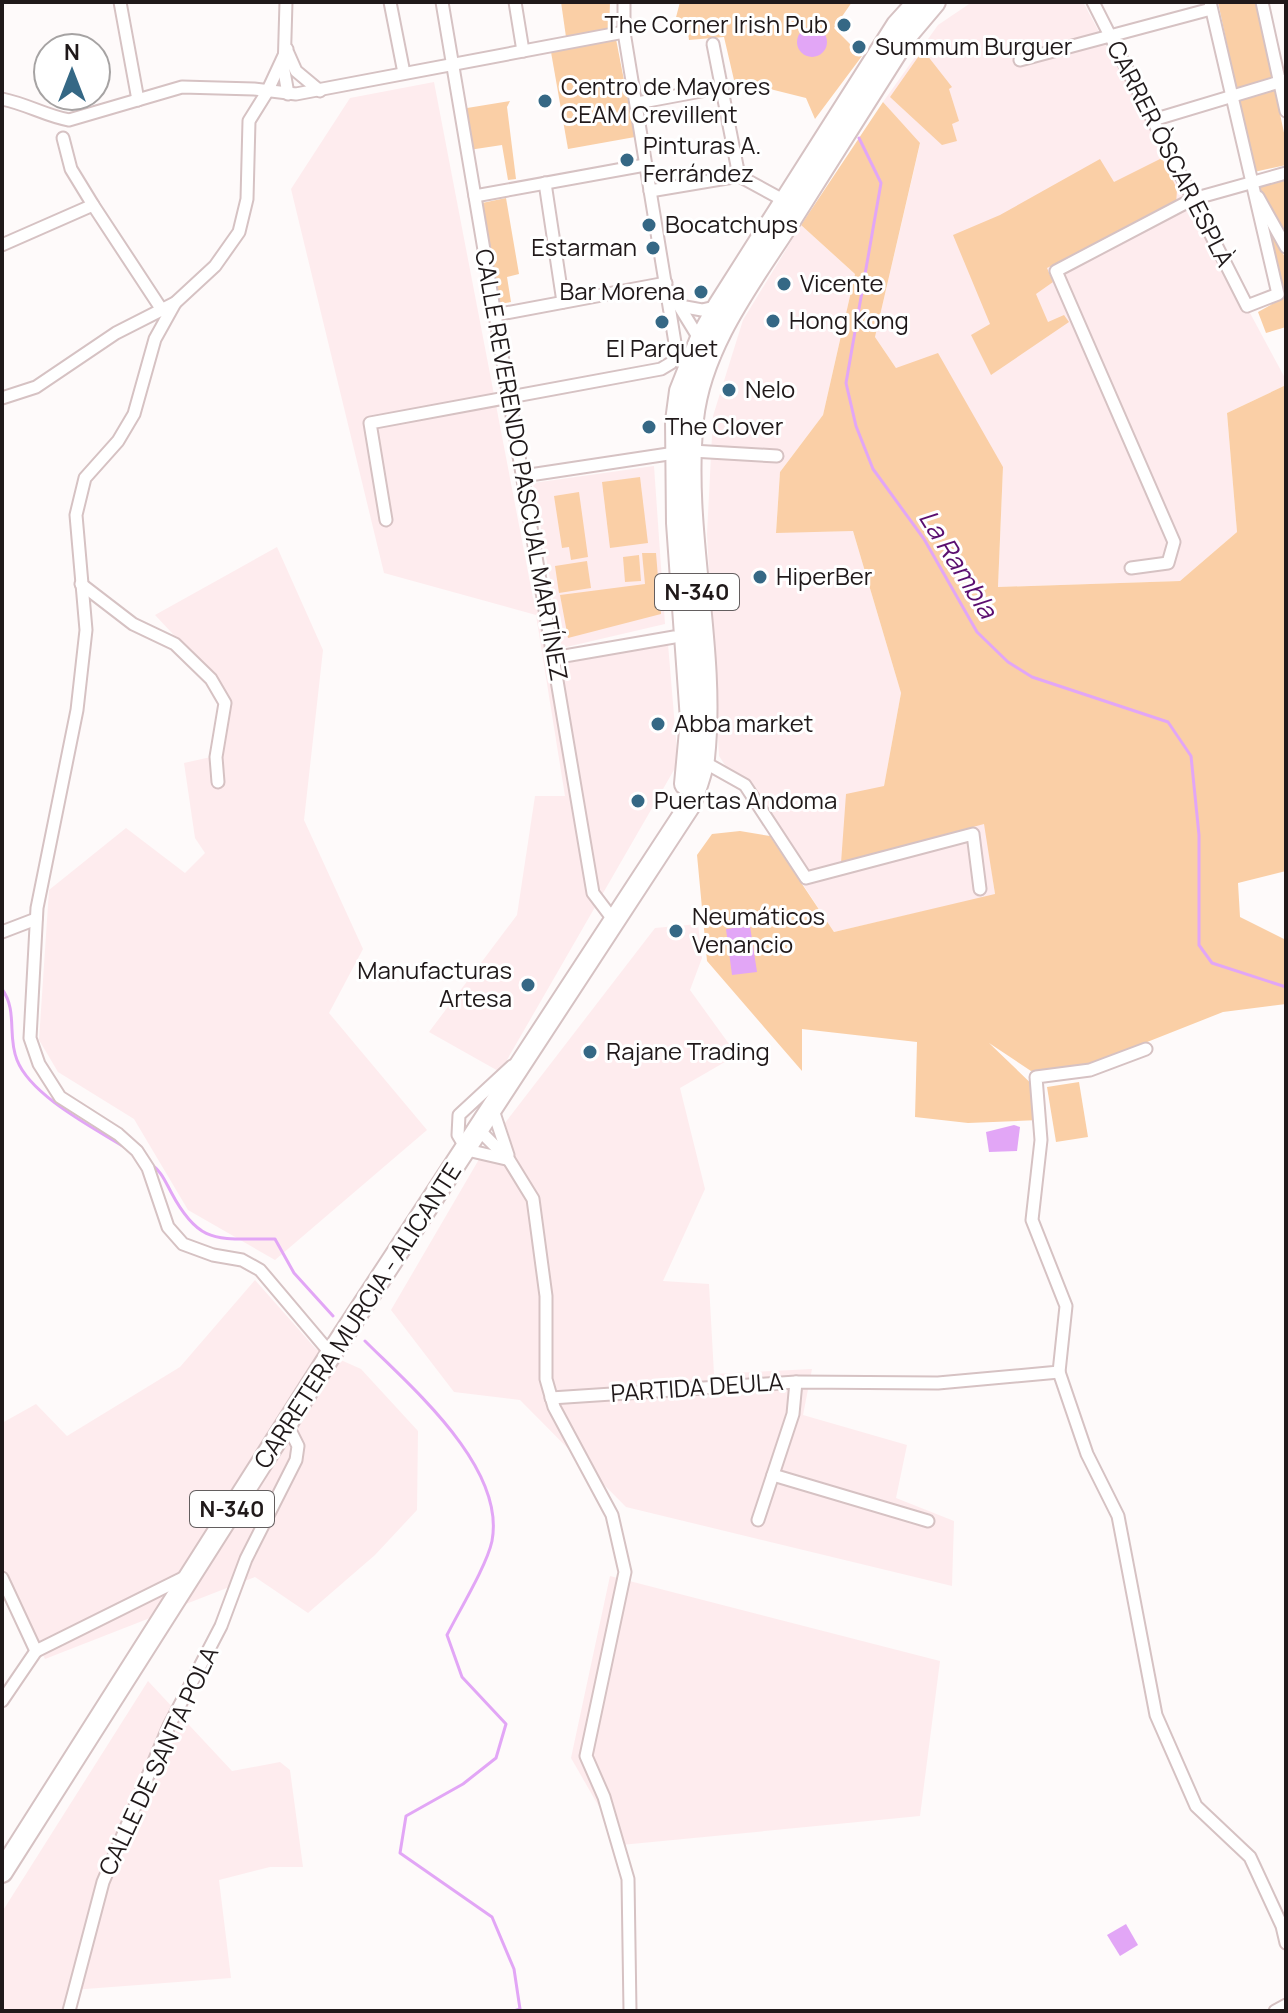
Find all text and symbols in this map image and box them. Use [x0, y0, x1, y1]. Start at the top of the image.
place label: The Corner Irish Pub [604, 7, 828, 40]
marker: The Corner Irish Pub [835, 16, 853, 34]
place label: Summum Burguer [875, 29, 1073, 62]
north arrow [32, 32, 112, 112]
street label: CARRER ÒSCAR ESPLÀ [1100, 35, 1243, 272]
text: N [64, 37, 80, 67]
marker: Summum Burguer [850, 38, 868, 56]
place label: Centro de Mayores CEAM Crevillent [561, 69, 770, 130]
marker: Centro de Mayores CEAM Crevillent [536, 92, 554, 110]
place label: Pinturas A. Ferrández [643, 128, 761, 189]
marker: Pinturas A. Ferrández [618, 151, 636, 169]
place label: Bocatchups [665, 207, 798, 240]
marker: Bocatchups [640, 216, 658, 234]
place label: Estarman [531, 230, 637, 263]
marker: Estarman [644, 239, 662, 257]
street label: CALLE REVERENDO PASCUAL MARTÍNEZ [468, 246, 577, 683]
place label: Vicente [800, 266, 884, 299]
place label: Bar Morena [559, 274, 685, 307]
marker: Vicente [775, 275, 793, 293]
marker: Bar Morena [692, 283, 710, 301]
place label: Hong Kong [789, 303, 909, 336]
marker: Hong Kong [764, 312, 782, 330]
marker: El Parquet [653, 313, 671, 331]
place label: El Parquet [606, 331, 718, 364]
place label: Nelo [745, 372, 795, 405]
marker: Nelo [720, 381, 738, 399]
place label: The Clover [665, 409, 784, 442]
marker: The Clover [640, 418, 658, 436]
water label: La Rambla [911, 502, 1007, 626]
place label: HiperBer [776, 559, 873, 592]
marker: HiperBer [751, 568, 769, 586]
road number: N-340 [655, 574, 739, 610]
place label: Abba market [674, 706, 813, 739]
marker: Abba market [649, 715, 667, 733]
place label: Puertas Andoma [654, 783, 837, 816]
marker: Puertas Andoma [629, 792, 647, 810]
place label: Neumáticos Venancio [692, 899, 825, 960]
marker: Neumáticos Venancio [667, 922, 685, 940]
place label: Manufacturas Artesa [357, 953, 512, 1014]
marker: Manufacturas Artesa [519, 976, 537, 994]
place label: Rajane Trading [606, 1034, 770, 1067]
marker: Rajane Trading [581, 1043, 599, 1061]
street label: CARRETERA MURCIA - ALICANTE [245, 1156, 468, 1474]
street label: PARTIDA DEULA [609, 1364, 784, 1409]
road number: N-340 [190, 1491, 274, 1527]
street label: CALLE DE SANTA POLA [90, 1641, 225, 1880]

